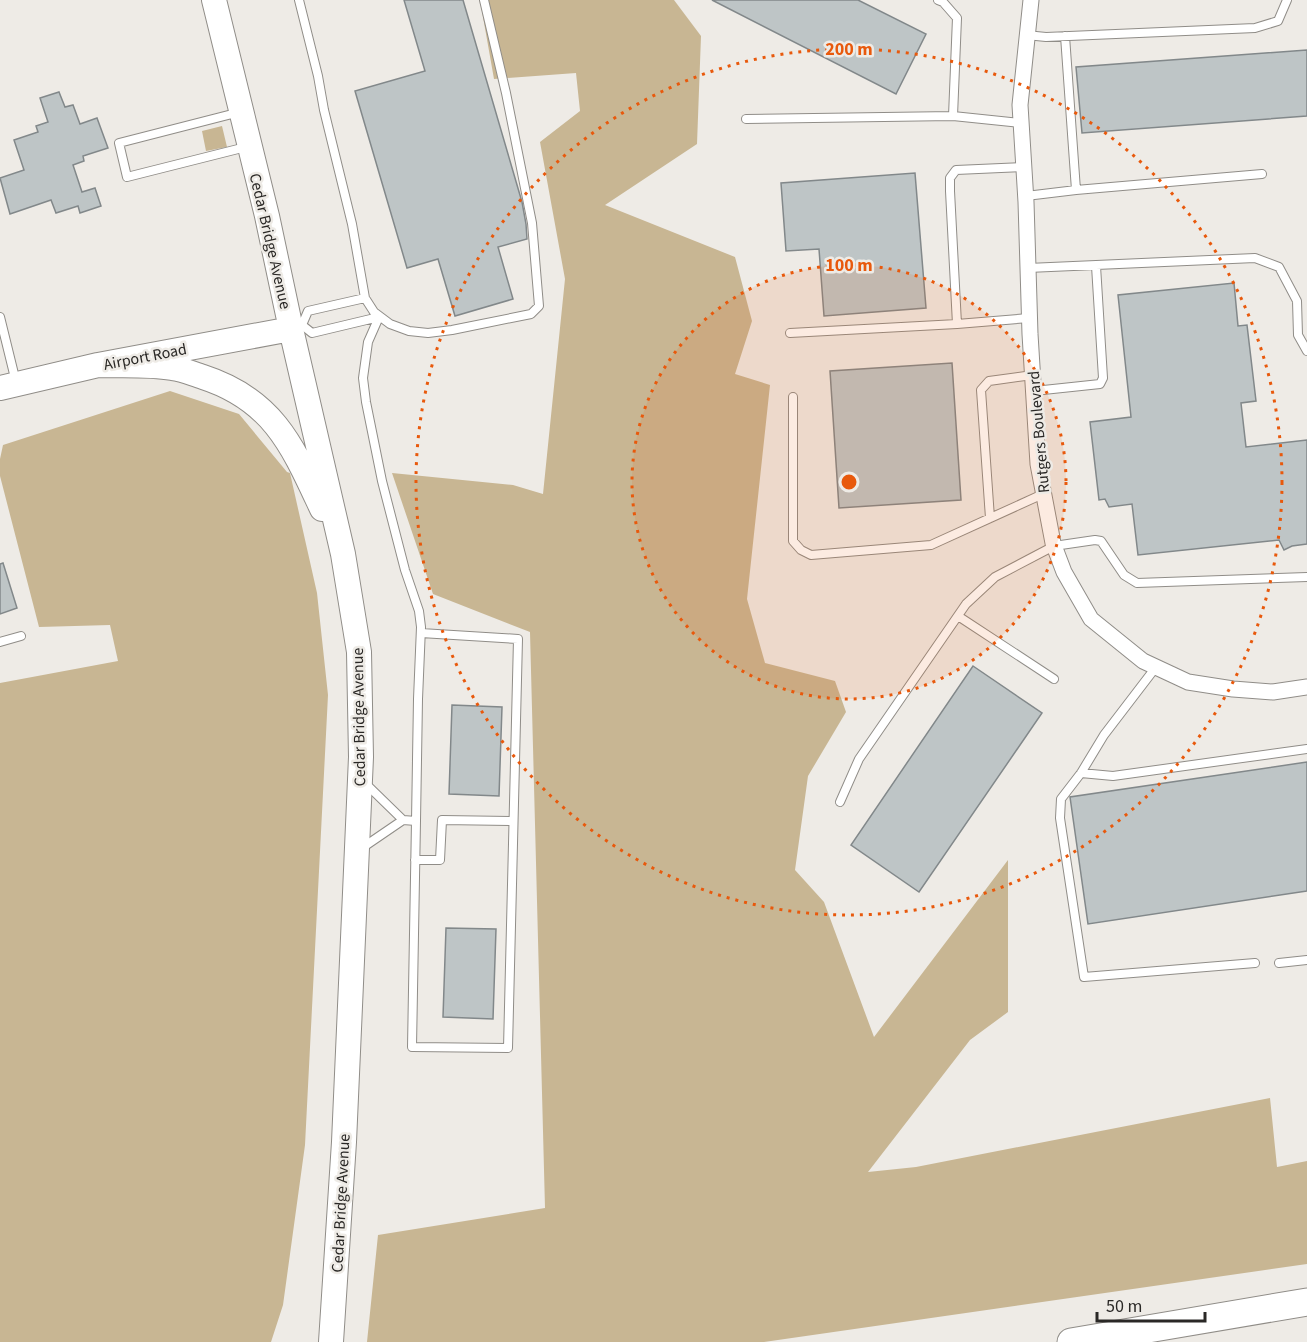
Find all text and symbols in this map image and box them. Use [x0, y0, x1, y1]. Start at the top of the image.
text: 200 m [825, 37, 873, 62]
street label: Cedar Bridge Avenue [244, 171, 296, 311]
text: 100 m [825, 253, 873, 278]
street label: Airport Road [102, 338, 189, 376]
street label: Rutgers Boulevard [1023, 370, 1055, 494]
centre of rings [839, 472, 859, 492]
street label: Cedar Bridge Avenue [347, 647, 371, 787]
street label: Cedar Bridge Avenue [326, 1133, 356, 1273]
scale bar [1097, 1285, 1205, 1323]
text: 50 m [1106, 1294, 1142, 1319]

